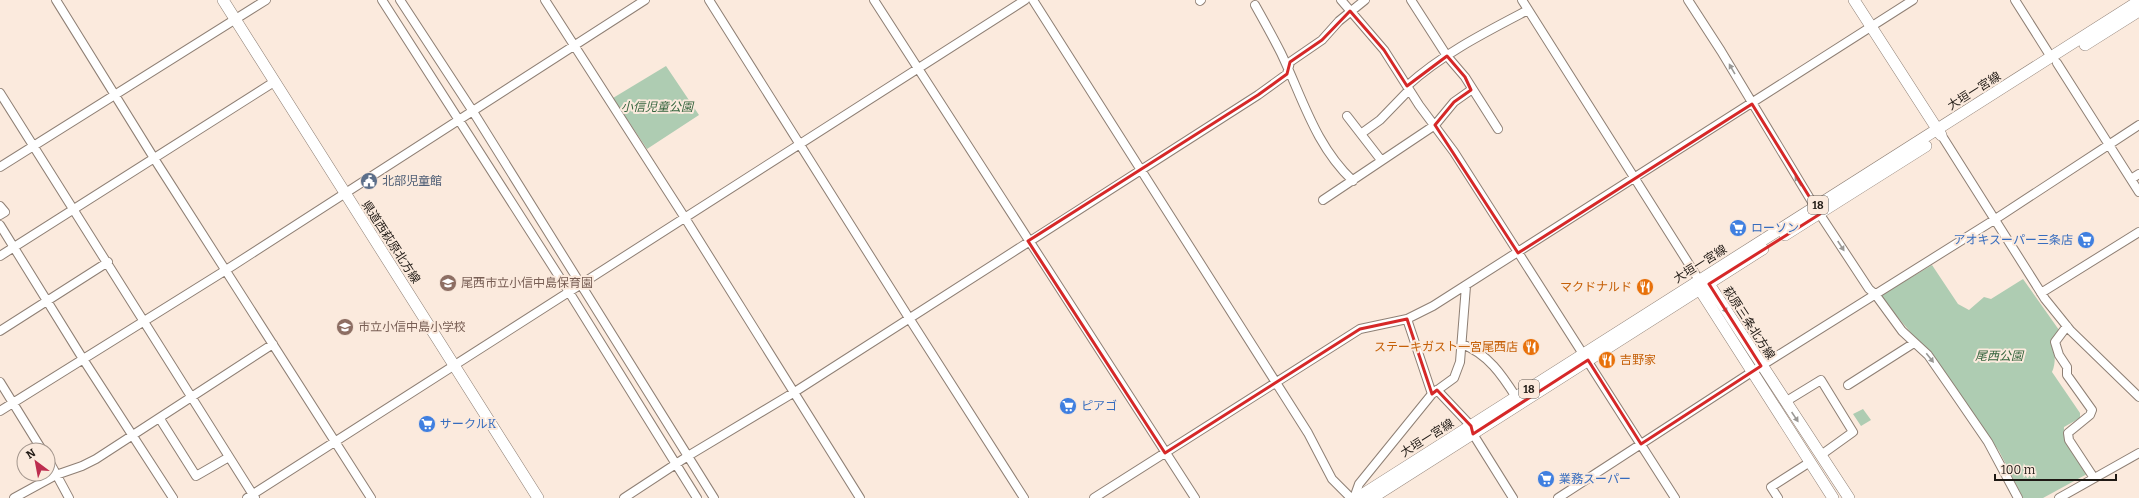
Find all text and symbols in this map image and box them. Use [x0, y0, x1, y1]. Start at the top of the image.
one-way arrow [1728, 63, 1735, 75]
street label: 大垣一宮線 [1945, 69, 2003, 113]
park label: 小信児童公園 [621, 100, 695, 114]
public building icon: 北部児童館 [359, 171, 379, 191]
place label: 北部児童館 [382, 174, 442, 188]
one-way arrow [1795, 175, 1802, 187]
road number: 18 [1808, 196, 1828, 214]
street label: 県道西萩原北方線 [359, 198, 423, 286]
supermarket icon: ローソン [1728, 218, 1748, 238]
place label: ローソン [1751, 221, 1799, 235]
supermarket icon: アオキスーパー三条店 [2076, 230, 2096, 250]
place label: アオキスーパー三条店 [1953, 233, 2073, 247]
one-way arrow [1837, 241, 1845, 251]
street label: 大垣一宮線 [1671, 242, 1729, 286]
school or university icon: 尾西市立小信中島保育園 [438, 273, 458, 293]
place label: 尾西市立小信中島保育園 [461, 276, 593, 290]
restaurant icon: マクドナルド [1635, 277, 1655, 297]
place label: マクドナルド [1560, 280, 1632, 294]
street label: 萩原三条北方線 [1720, 284, 1778, 362]
one-way arrow [1721, 302, 1728, 314]
school or university icon: 市立小信中島小学校 [335, 317, 355, 337]
place label: 市立小信中島小学校 [358, 320, 466, 334]
restaurant icon: ステーキガスト一宮尾西店 [1521, 337, 1541, 357]
place label: ステーキガスト一宮尾西店 [1374, 340, 1518, 354]
park label: 尾西公園 [1975, 349, 2025, 363]
restaurant icon: 吉野家 [1597, 350, 1617, 370]
place label: 吉野家 [1620, 353, 1656, 367]
one-way arrow [1925, 353, 1934, 364]
road number: 18 [1519, 380, 1539, 398]
supermarket icon: ピアゴ [1058, 396, 1078, 416]
place label: ピアゴ [1081, 399, 1117, 413]
one-way arrow [1791, 412, 1799, 422]
supermarket icon: サークルK [417, 414, 437, 434]
street label: 大垣一宮線 [1398, 416, 1456, 460]
place label: サークルK [440, 417, 497, 431]
north arrow [16, 442, 56, 482]
text: N [24, 446, 38, 462]
scale bar [1995, 456, 2116, 482]
text: 100 m [2001, 463, 2036, 477]
supermarket icon: 業務スーパー [1536, 469, 1556, 489]
place label: 業務スーパー [1559, 472, 1631, 486]

